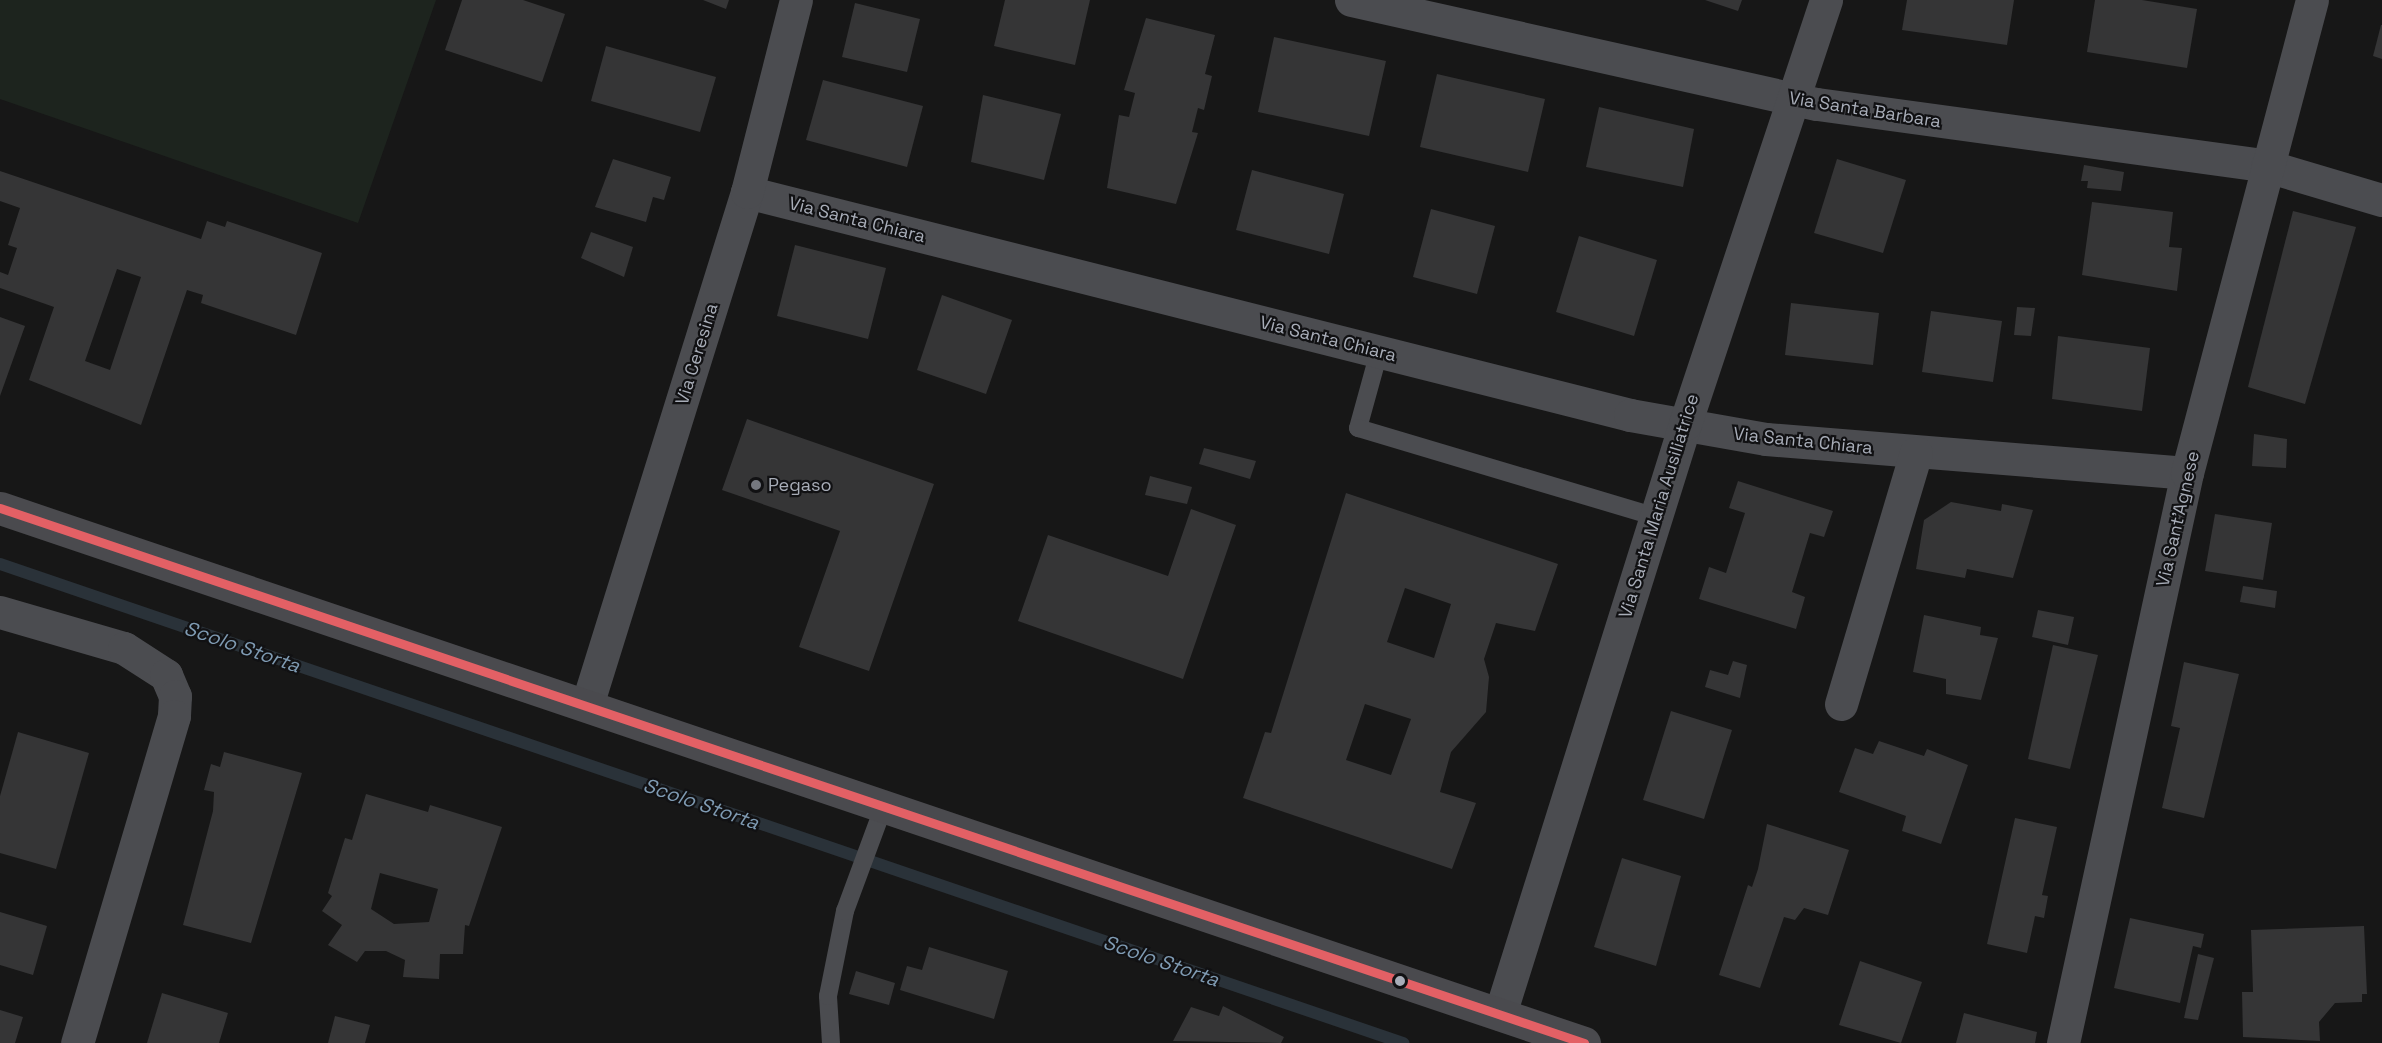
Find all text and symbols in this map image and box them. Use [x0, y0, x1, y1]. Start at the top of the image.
street label: Via Santa Barbara [1787, 87, 1943, 133]
street label: Via Santa Chiara [786, 193, 928, 247]
street label: Via Ceresina [671, 301, 723, 407]
street label: Via Santa Chiara [1257, 312, 1399, 366]
street label: Via Santa Maria Ausiliatrice [1615, 391, 1703, 621]
street label: Via Santa Chiara [1732, 423, 1874, 459]
street label: Via Sant'Agnese [2152, 449, 2204, 589]
place label: Pegaso [768, 474, 832, 496]
marker: Pegaso [749, 478, 763, 492]
water label: Scolo Storta [181, 616, 303, 678]
water label: Scolo Storta [640, 773, 762, 835]
water label: Scolo Storta [1100, 930, 1222, 992]
unlabelled marker [1394, 975, 1406, 987]

